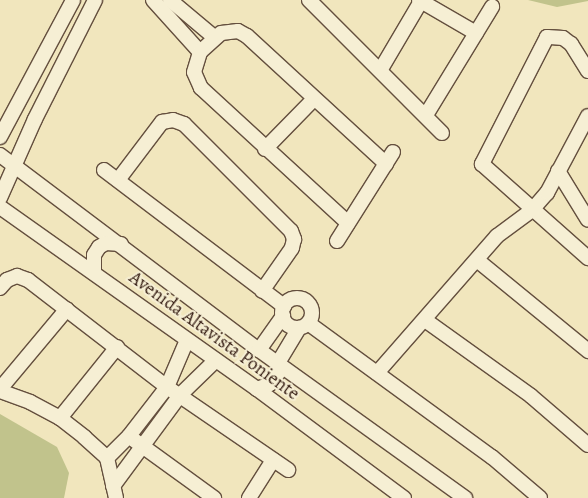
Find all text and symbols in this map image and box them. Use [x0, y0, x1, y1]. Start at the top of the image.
street label: Avenida Altavista Poniente [124, 267, 304, 405]

